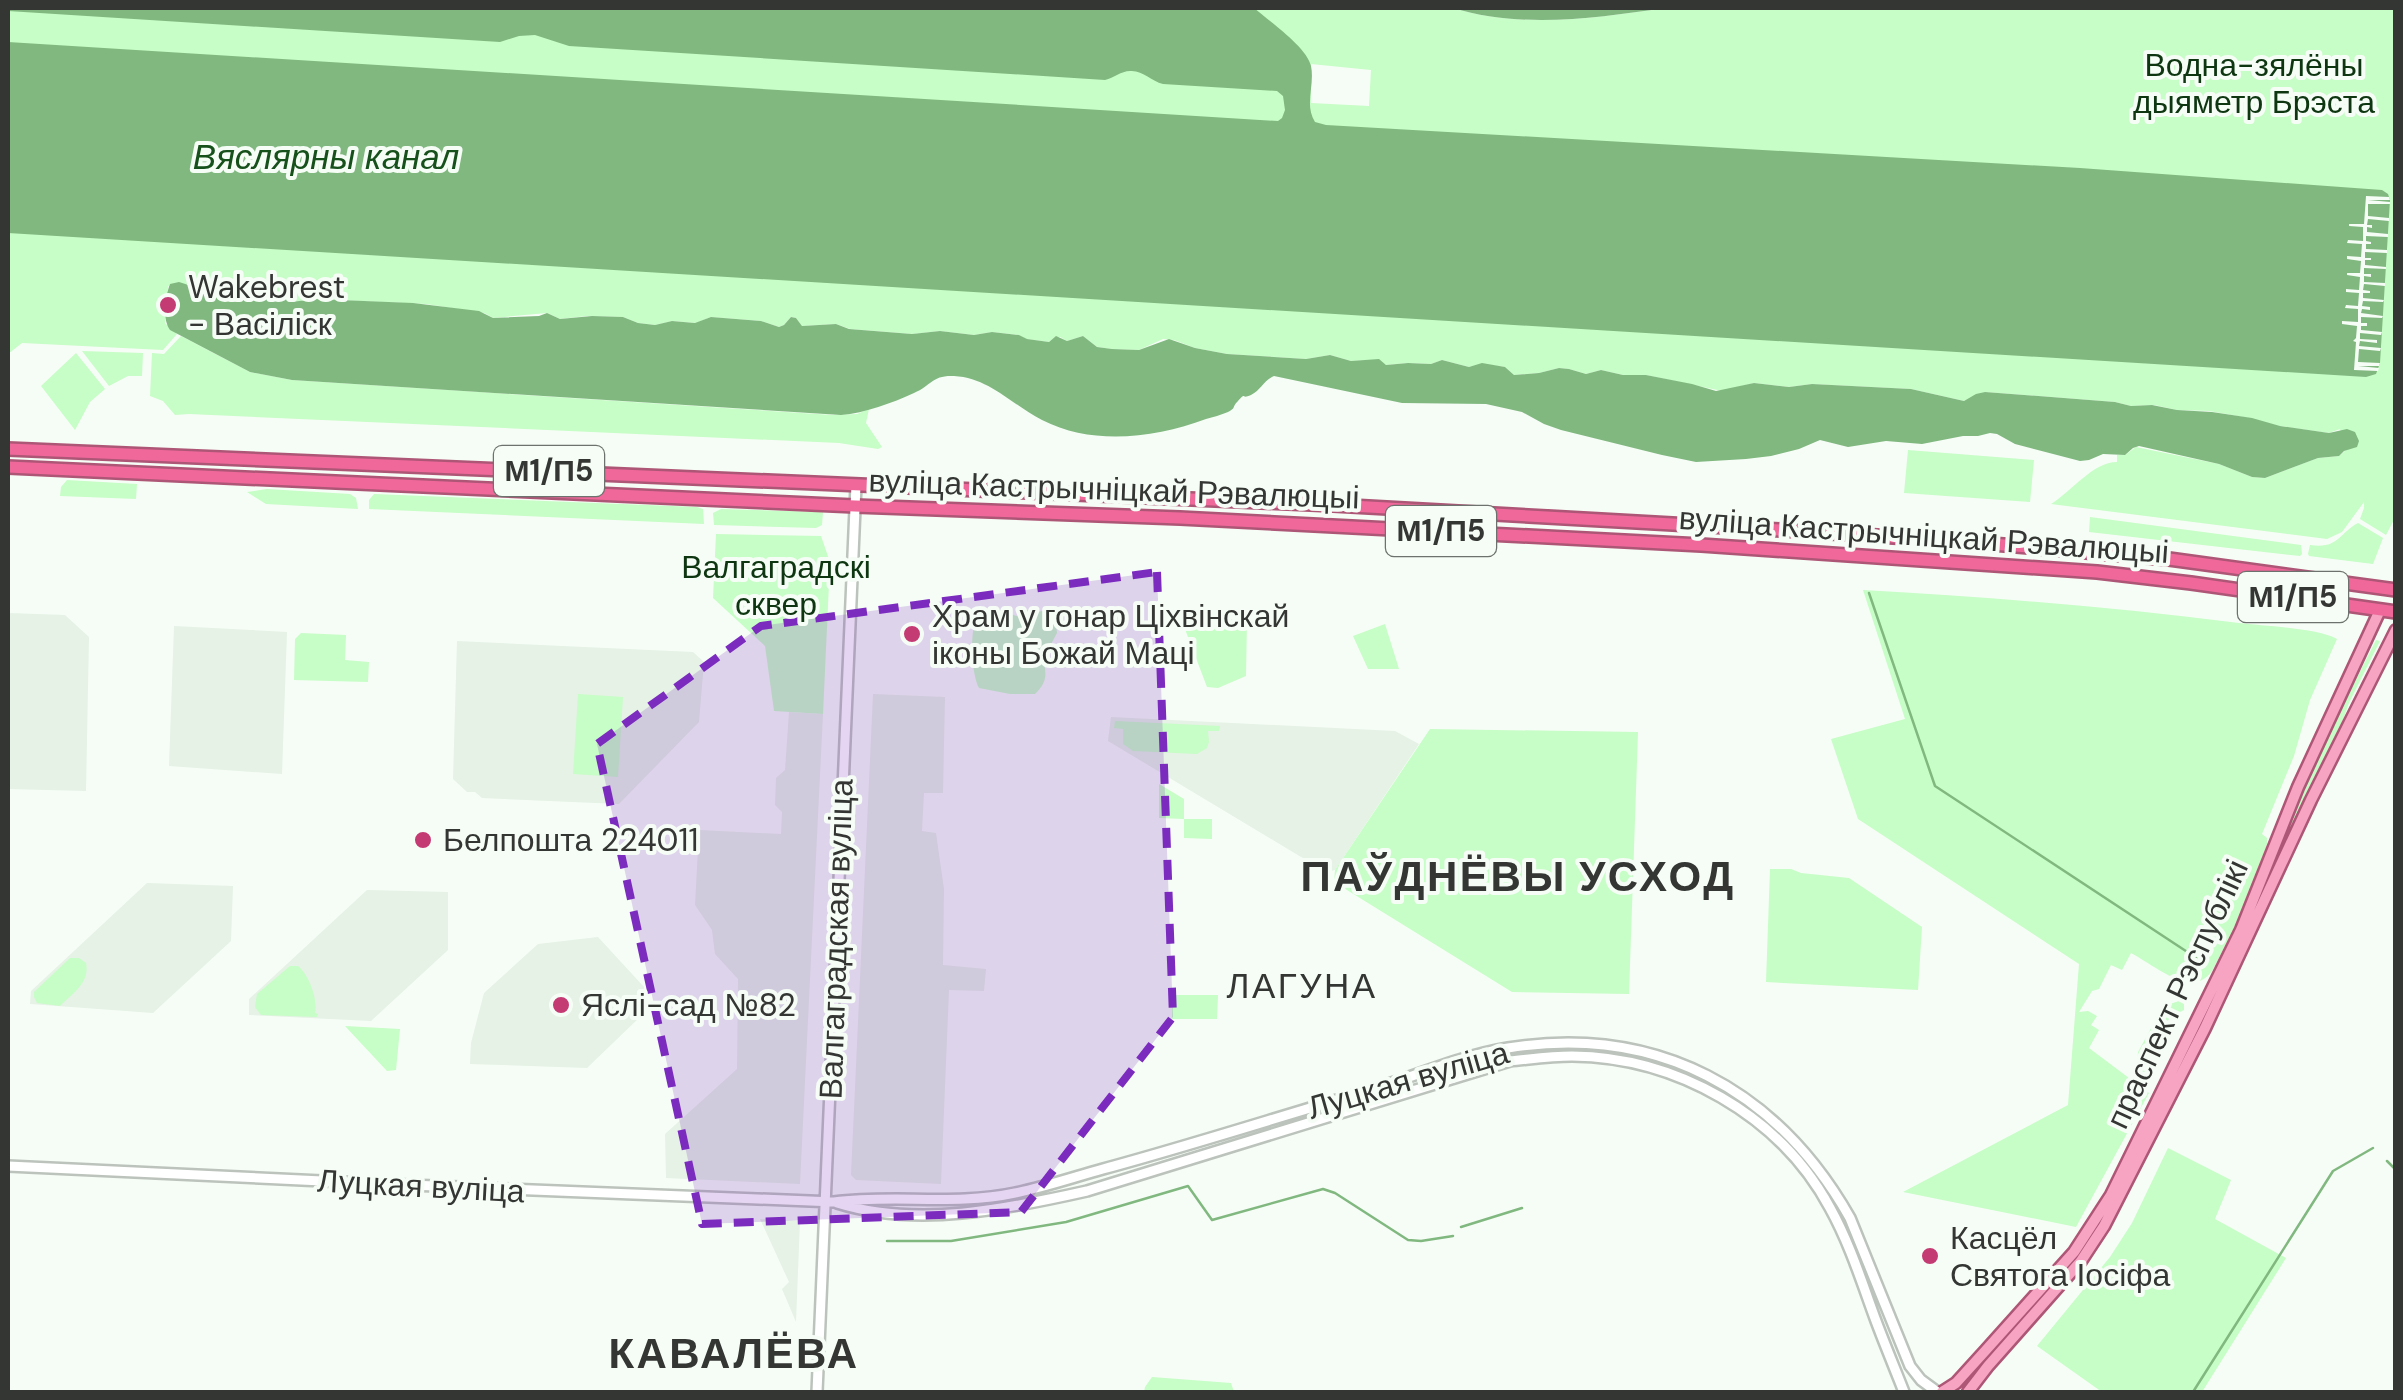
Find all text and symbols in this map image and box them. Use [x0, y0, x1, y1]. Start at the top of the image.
park label: Водна-зялёны дыяметр Брэста [2133, 44, 2375, 123]
water label: Вяслярны канал [193, 134, 459, 180]
place label: Wakebrest - Васіліск [188, 266, 345, 345]
marker: Wakebrest - Васіліск [157, 294, 179, 316]
road number: М1/П5 [494, 446, 604, 496]
street label: вуліца Кастрычніцкай Рэвалюцыі [868, 459, 1360, 519]
street label: вуліца Кастрычніцкай Рэвалюцыі [1678, 497, 2170, 573]
road number: М1/П5 [1386, 506, 1496, 556]
park label: Валгаградскі сквер [681, 546, 871, 625]
road number: М1/П5 [2238, 572, 2348, 622]
place label: Храм у гонар Ціхвінскай іконы Божай Маці [932, 595, 1289, 674]
marker: Храм у гонар Ціхвінскай іконы Божай Маці [901, 623, 923, 645]
street label: Валгаградская вуліца [809, 778, 863, 1100]
place label: Белпошта 224011 [443, 819, 698, 861]
marker: Белпошта 224011 [412, 829, 434, 851]
district label: ПАЎДНЁВЫ УСХОД [1300, 849, 1736, 904]
street label: праспект Рэспублікі [2096, 853, 2258, 1135]
district label: ЛАГУНА [1226, 963, 1378, 1009]
place label: Яслі-сад №82 [581, 984, 796, 1026]
marker: Яслі-сад №82 [550, 994, 572, 1016]
street label: Луцкая вуліца [1302, 1031, 1514, 1129]
street label: Луцкая вуліца [316, 1160, 526, 1212]
place label: Касцёл Святога Іосіфа [1950, 1217, 2171, 1296]
marker: Касцёл Святога Іосіфа [1919, 1245, 1941, 1267]
district label: КАВАЛЁВА [608, 1326, 860, 1381]

